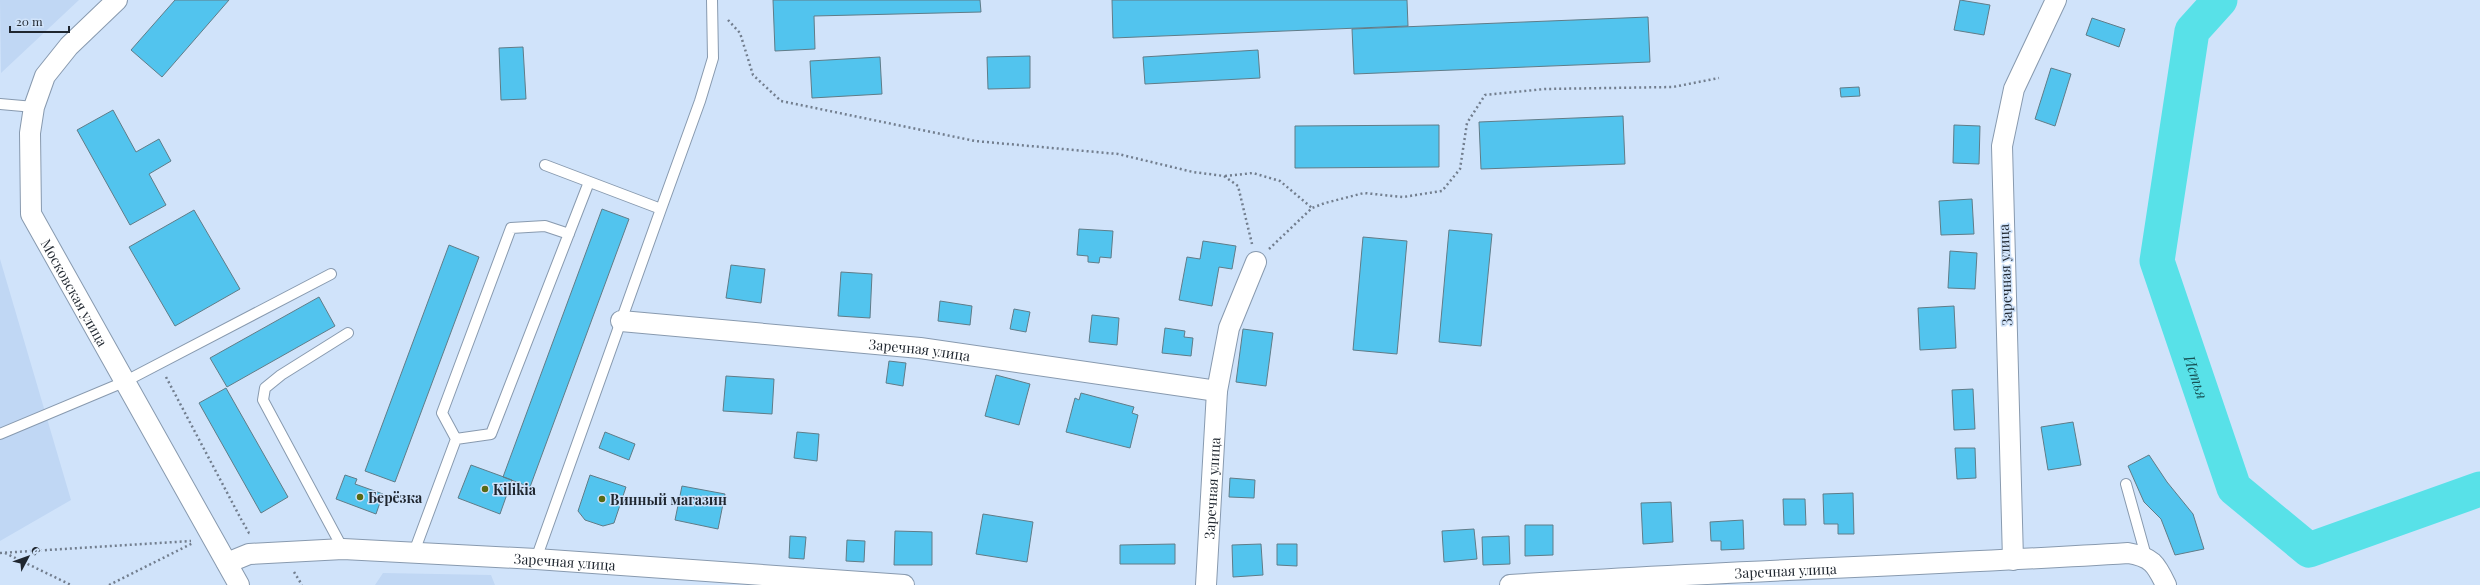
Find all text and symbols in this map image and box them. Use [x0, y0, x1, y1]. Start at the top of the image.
scale bar [10, 8, 69, 34]
text: 20 m [16, 13, 43, 29]
street label: Заречная улица [1994, 224, 2016, 326]
street label: Московская улица [37, 235, 113, 350]
street label: Заречная улица [868, 334, 972, 365]
water label: Истья [2179, 352, 2213, 402]
street label: Заречная улица [1199, 437, 1224, 540]
place label: Kilikia [493, 480, 537, 499]
marker: Kilikia [480, 484, 490, 494]
place label: Берёзка [368, 488, 423, 507]
place label: Винный магазин [610, 490, 727, 509]
marker: Берёзка [355, 492, 365, 502]
marker: Винный магазин [597, 494, 607, 504]
north arrow [8, 537, 48, 577]
text: С [28, 542, 44, 558]
street label: Заречная улица [513, 548, 616, 574]
street label: Заречная улица [1734, 558, 1837, 582]

